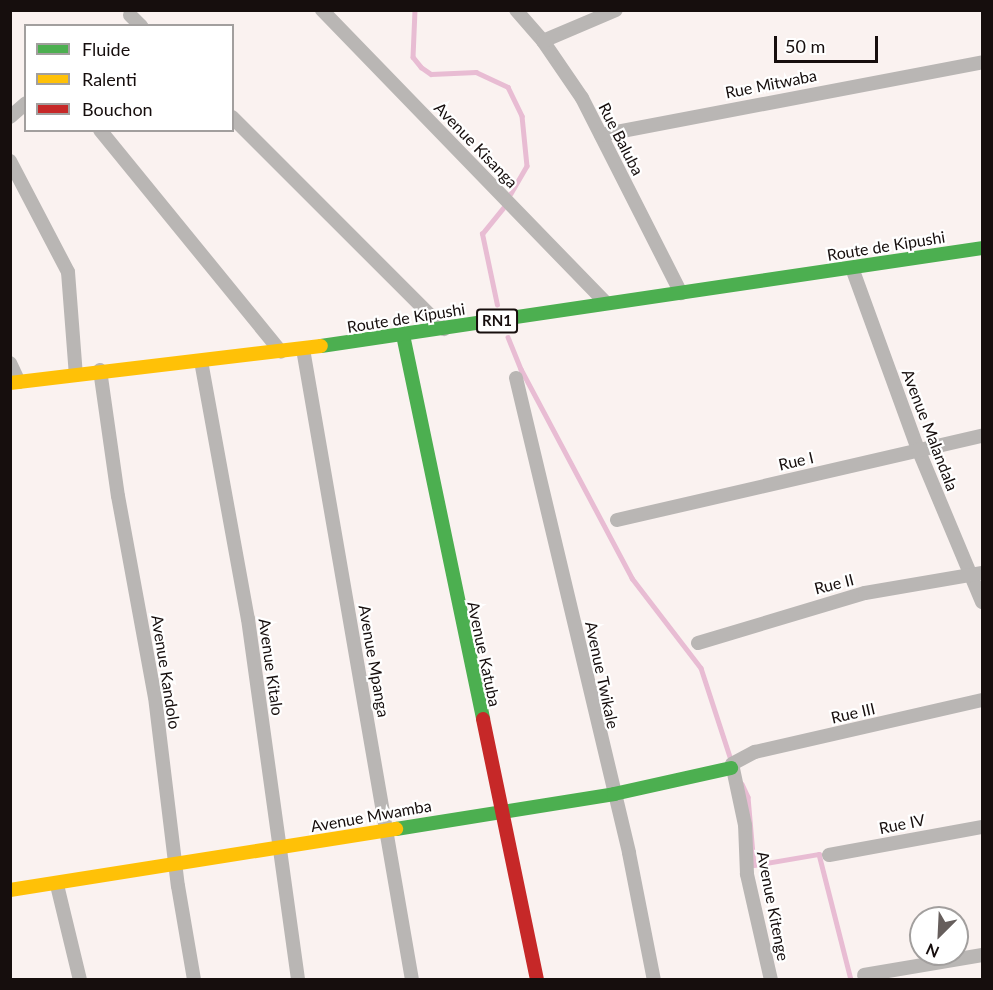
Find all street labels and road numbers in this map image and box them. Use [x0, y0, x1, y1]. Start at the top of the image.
street label: Rue Mitwaba [724, 66, 818, 102]
street label: Avenue Kisanga [430, 98, 522, 192]
street label: Rue Baluba [595, 99, 647, 179]
street label: Route de Kipushi [826, 227, 946, 265]
street label: Route de Kipushi [346, 299, 466, 337]
road number: RN1 [476, 309, 518, 333]
street label: Avenue Malandala [898, 366, 962, 494]
street label: Rue I [776, 448, 816, 474]
street label: Rue II [812, 570, 856, 598]
street label: Avenue Katuba [463, 600, 505, 708]
street label: Avenue Mpanga [355, 603, 393, 719]
street label: Avenue Kandolo [147, 614, 185, 730]
street label: Avenue Kitalo [255, 617, 287, 717]
street label: Avenue Twikale [581, 619, 623, 731]
street label: Rue III [829, 699, 877, 727]
street label: Avenue Mwamba [309, 796, 433, 836]
street label: Rue IV [877, 810, 927, 838]
street label: Avenue Kitenge [753, 850, 793, 962]

